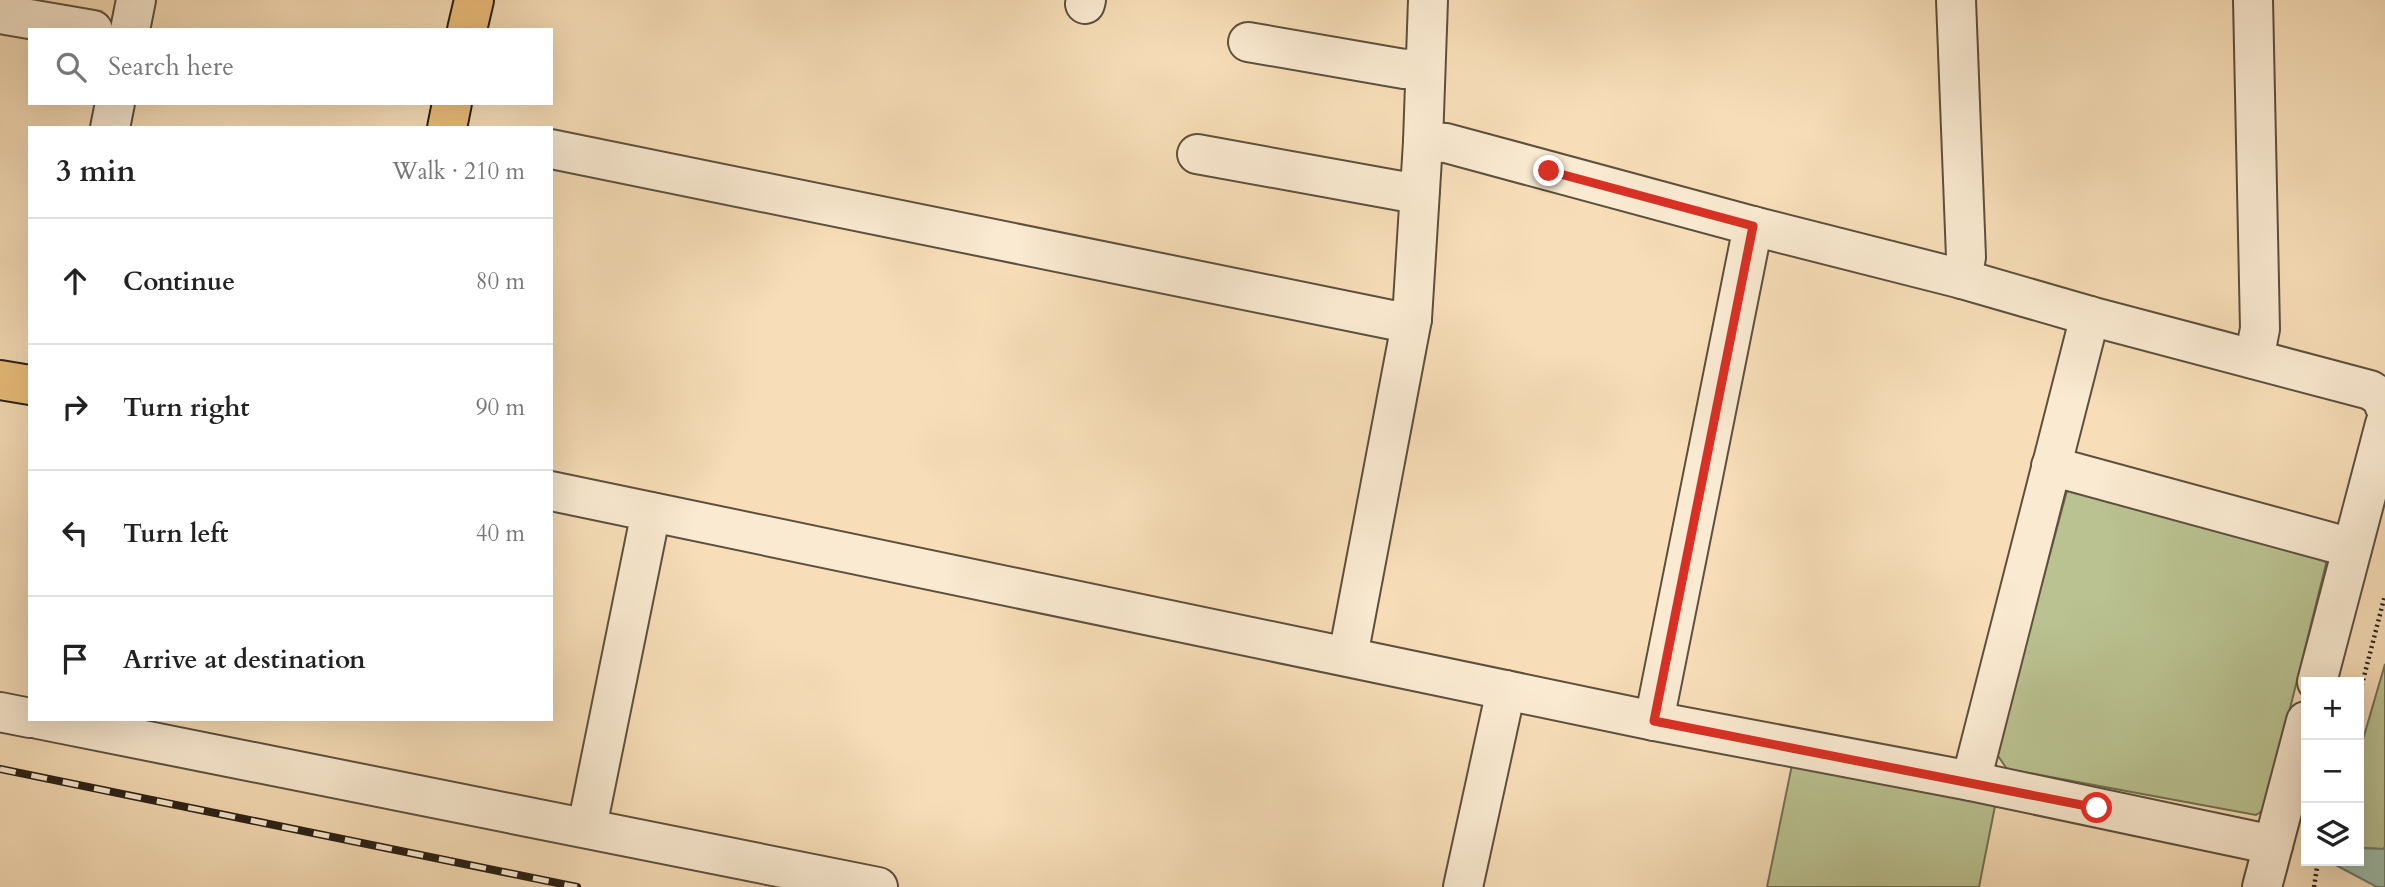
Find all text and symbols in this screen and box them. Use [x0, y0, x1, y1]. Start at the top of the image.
search box [28, 28, 553, 105]
icon: search [52, 48, 90, 86]
text: Search here [108, 49, 234, 84]
text: 3 min [56, 151, 136, 192]
route end [1533, 155, 1564, 186]
text: Walk · 210 m [392, 156, 525, 187]
icon: ahead [56, 262, 94, 300]
text: Continue [123, 264, 235, 299]
text: 80 m [476, 266, 525, 297]
icon: right [56, 388, 94, 426]
text: Turn right [123, 390, 250, 425]
text: 90 m [476, 392, 525, 423]
icon: left [56, 514, 94, 552]
text: Turn left [123, 516, 228, 551]
text: 40 m [476, 518, 525, 549]
icon: arrive [56, 640, 94, 678]
text: Arrive at destination [123, 642, 366, 677]
map controls [2301, 677, 2364, 866]
button: + [2301, 677, 2364, 740]
button: − [2301, 740, 2364, 803]
route start [2081, 792, 2112, 823]
button: layers [2301, 803, 2364, 866]

